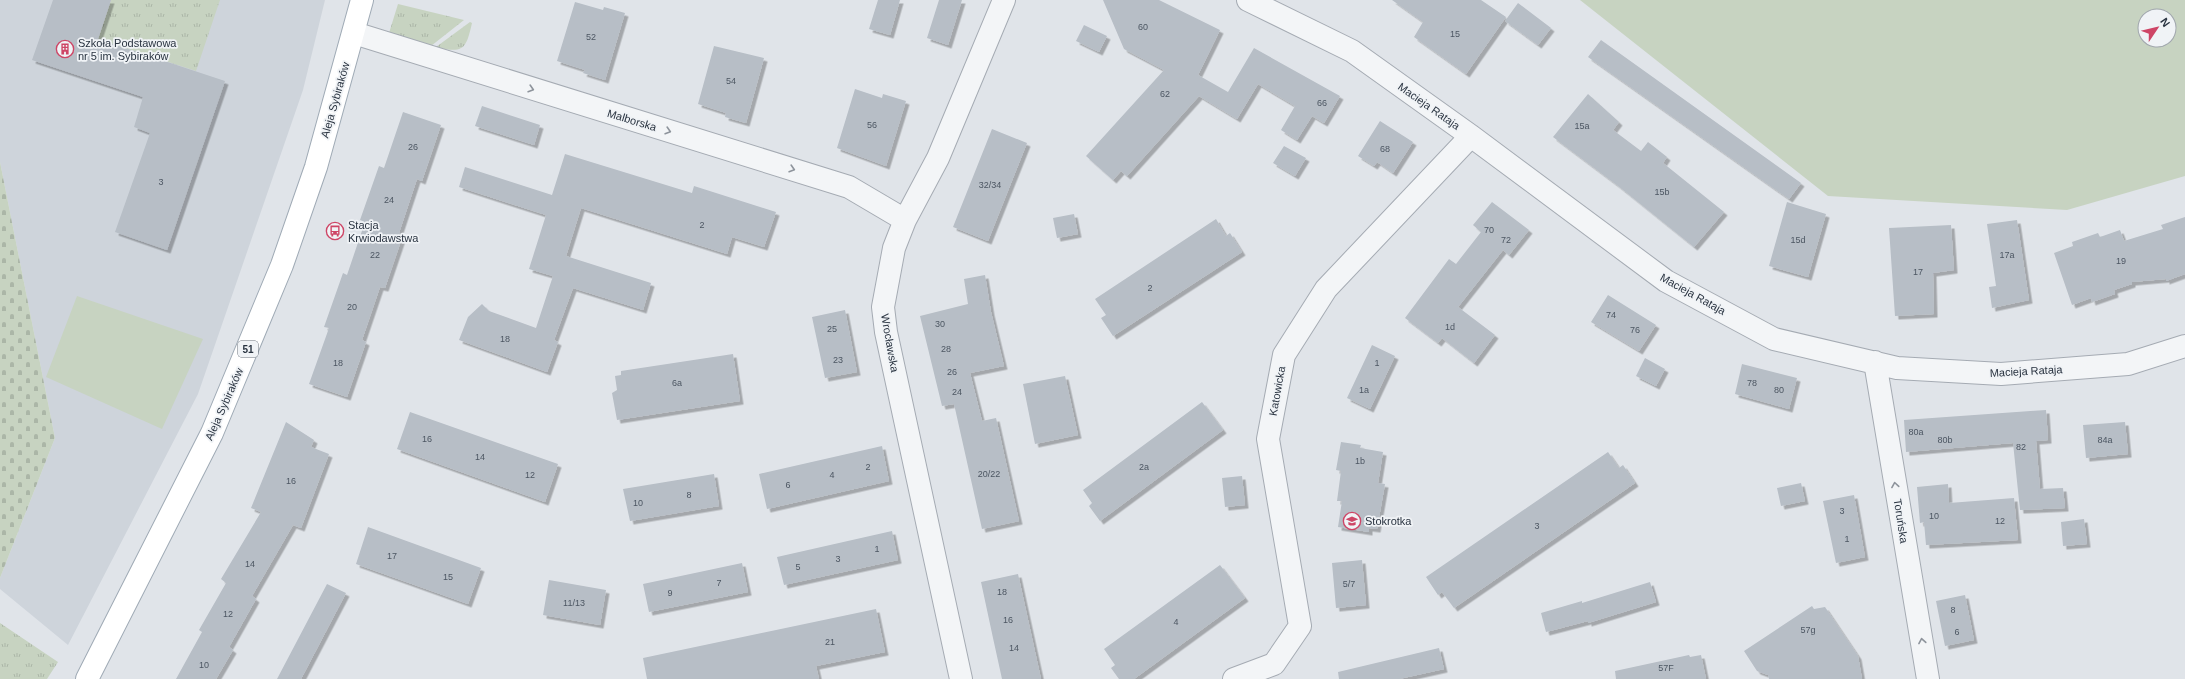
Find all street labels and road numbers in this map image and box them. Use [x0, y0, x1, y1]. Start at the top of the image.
street label: Aleja Sybiraków [318, 61, 352, 139]
street label: Macieja Rataja [1396, 80, 1463, 132]
street label: Malborska [606, 107, 659, 133]
street label: Macieja Rataja [1658, 271, 1728, 317]
street label: Wrocławska [879, 313, 901, 374]
road number: 51 [238, 341, 258, 357]
street label: Macieja Rataja [1989, 363, 2064, 379]
street label: Katowicka [1267, 364, 1287, 417]
street label: Aleja Sybiraków [203, 366, 245, 442]
street label: Toruńska [1892, 498, 1911, 545]

